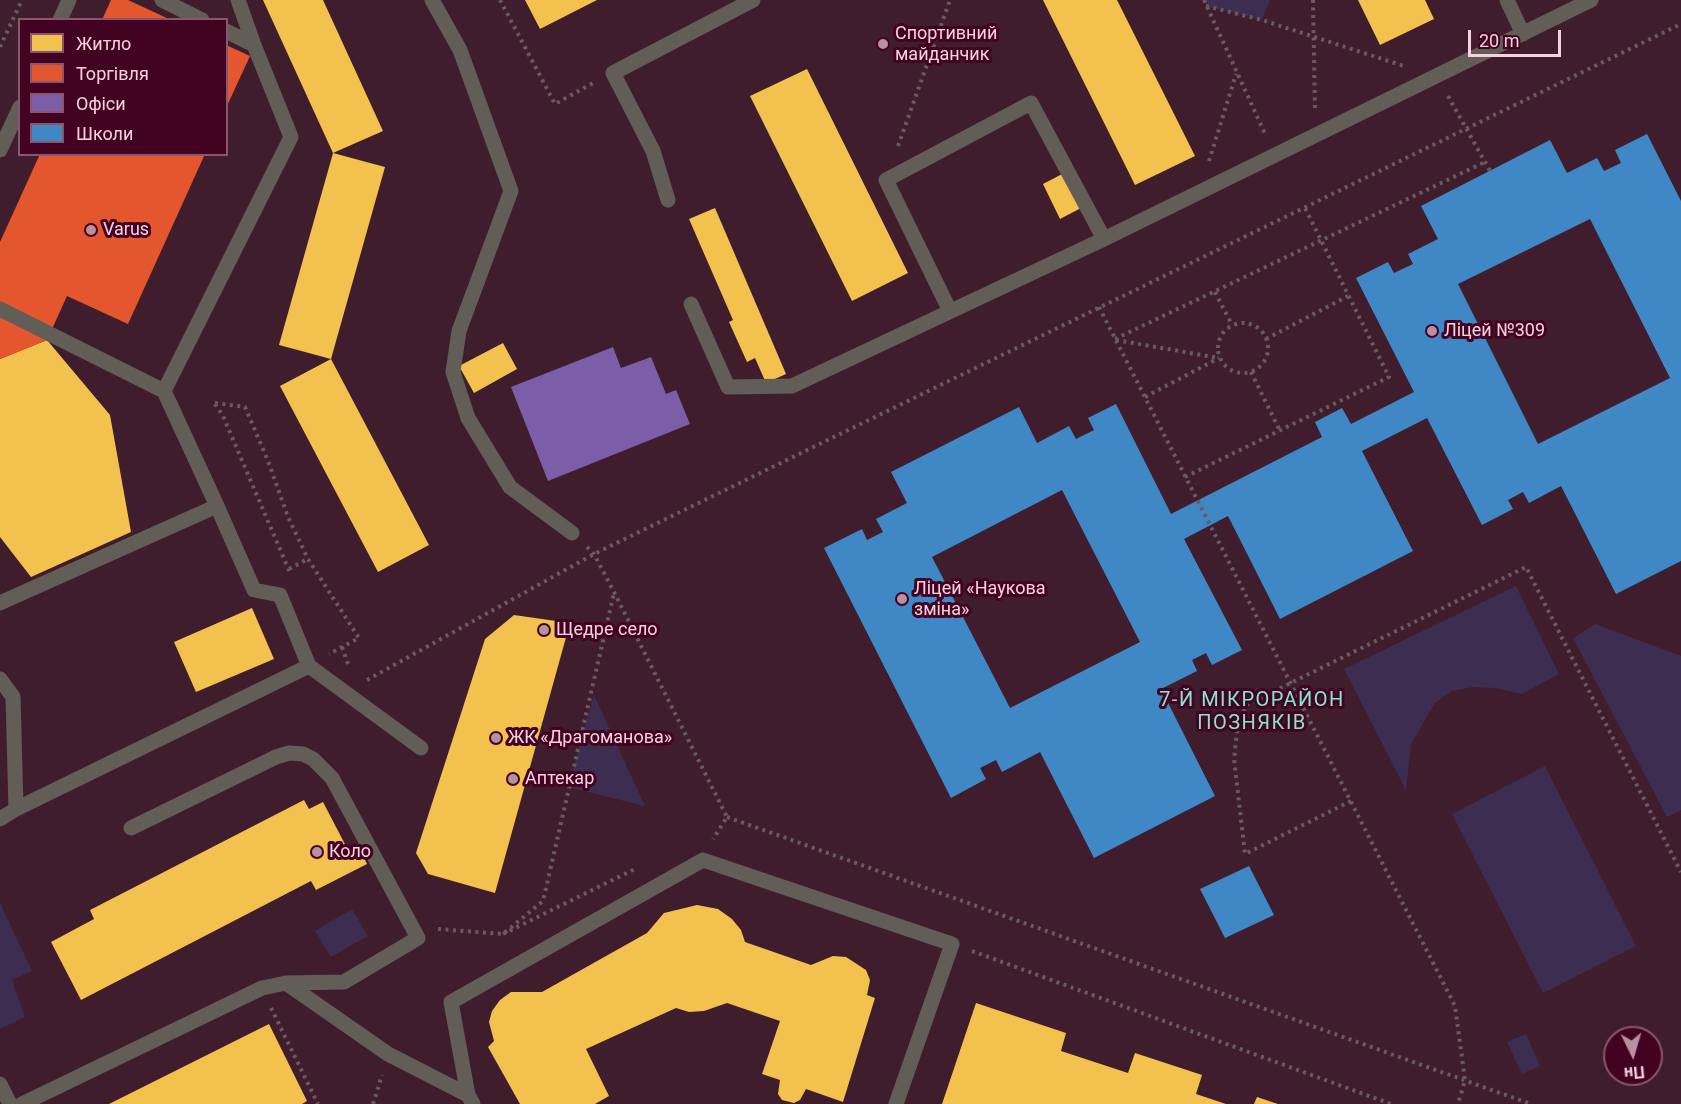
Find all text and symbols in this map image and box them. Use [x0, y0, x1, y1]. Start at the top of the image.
legend [18, 18, 228, 156]
scale bar [1471, 18, 1564, 56]
place label: Спортивний майданчик [895, 23, 997, 66]
text: 20 m [1479, 30, 1519, 51]
text: Житло [76, 33, 131, 54]
marker: Спортивний майданчик [876, 37, 890, 51]
text: Торгівля [76, 63, 149, 84]
text: Офіси [76, 93, 126, 114]
text: Школи [76, 123, 133, 144]
place label: Varus [103, 219, 149, 241]
marker: Varus [84, 223, 98, 237]
place label: Ліцей №309 [1444, 320, 1545, 342]
marker: Ліцей №309 [1425, 324, 1439, 338]
place label: Ліцей «Наукова зміна» [914, 578, 1046, 620]
marker: Ліцей «Наукова зміна» [895, 592, 909, 606]
place label: Щедре село [556, 619, 658, 641]
marker: Щедре село [537, 623, 551, 637]
district label: 7-Й МІКРОРАЙОН ПОЗНЯКІВ [1159, 689, 1345, 736]
place label: ЖК «Драгоманова» [508, 727, 672, 749]
marker: ЖК «Драгоманова» [489, 731, 503, 745]
place label: Аптекар [525, 768, 594, 790]
marker: Аптекар [506, 772, 520, 786]
place label: Коло [329, 841, 371, 863]
marker: Коло [310, 845, 324, 859]
north arrow [1603, 1026, 1663, 1086]
text: Пн [1623, 1062, 1645, 1083]

